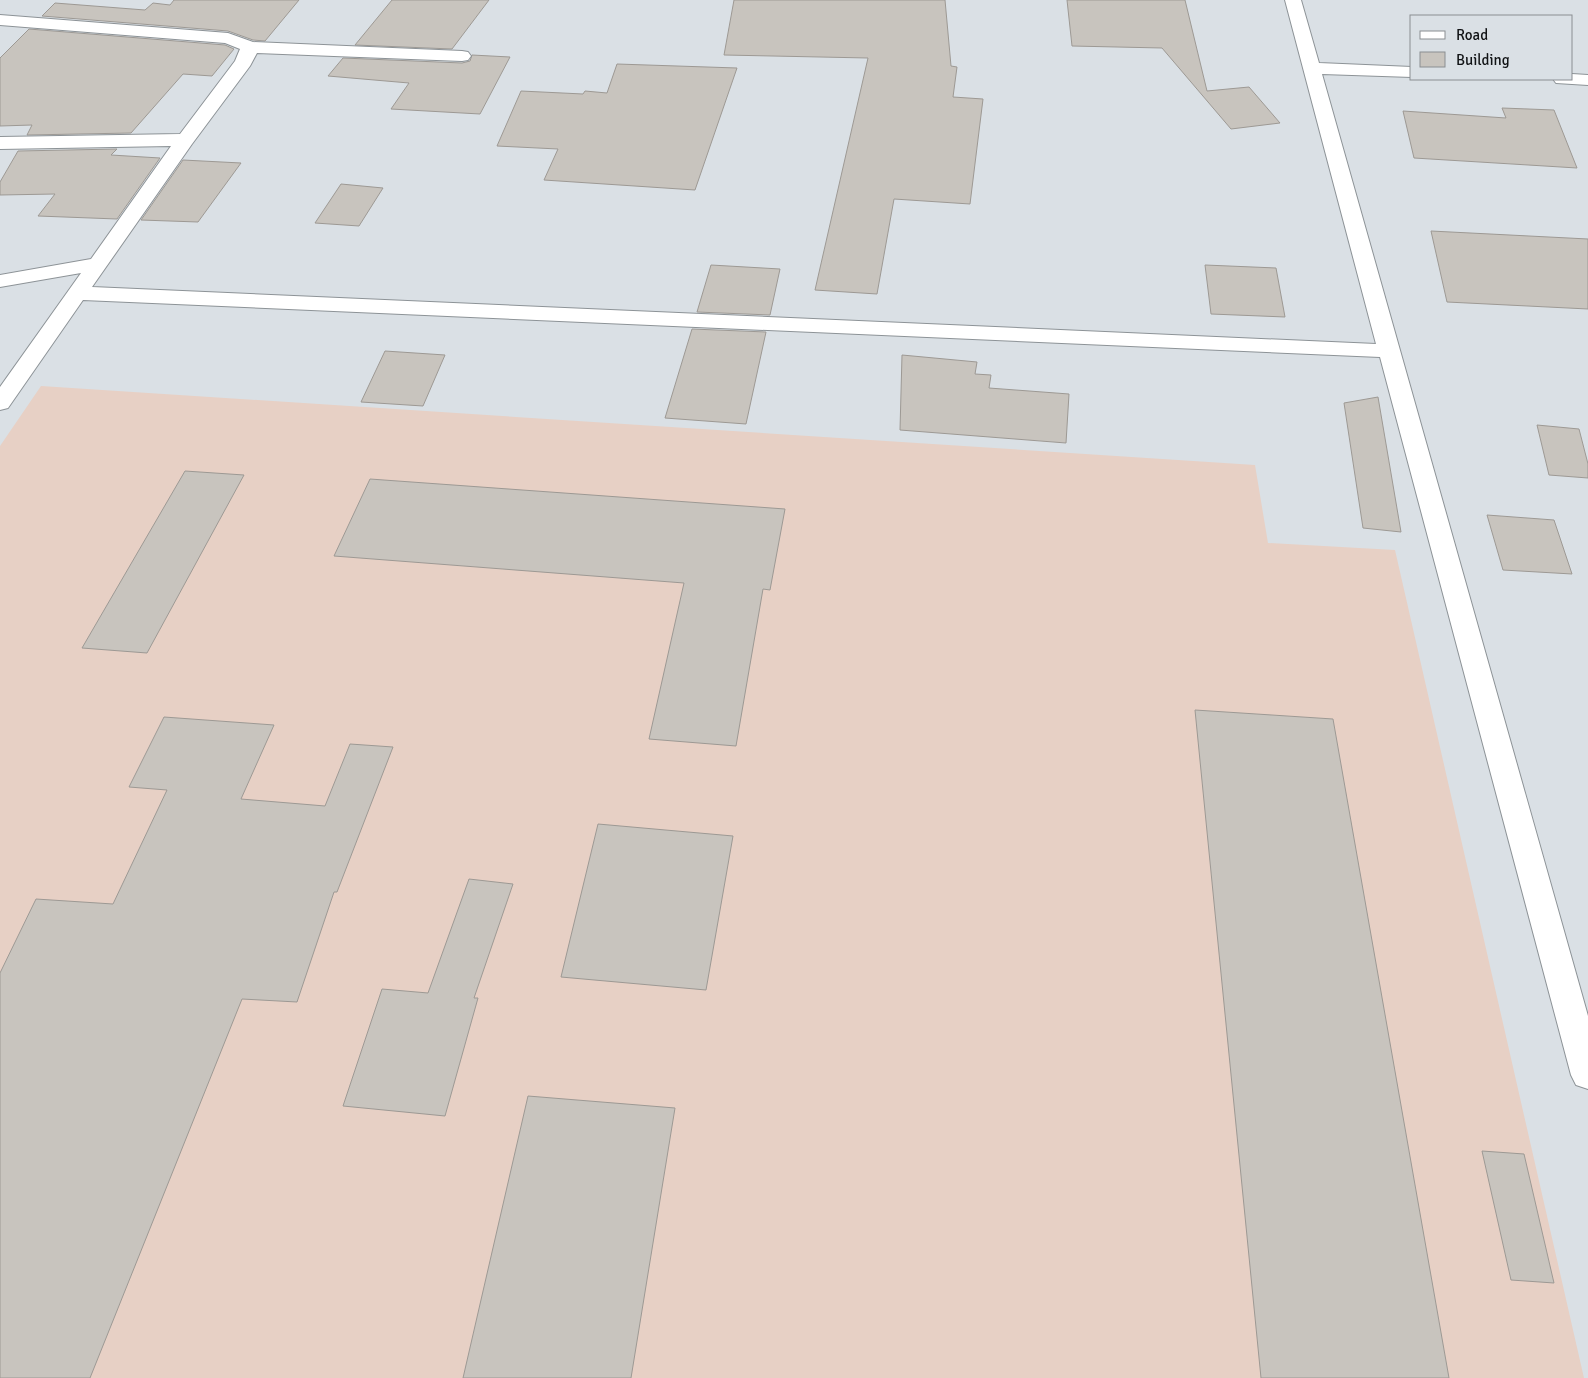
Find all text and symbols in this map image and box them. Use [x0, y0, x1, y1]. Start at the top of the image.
legend [1410, 15, 1573, 80]
text: Road [1456, 26, 1488, 44]
text: Building [1456, 51, 1510, 69]

